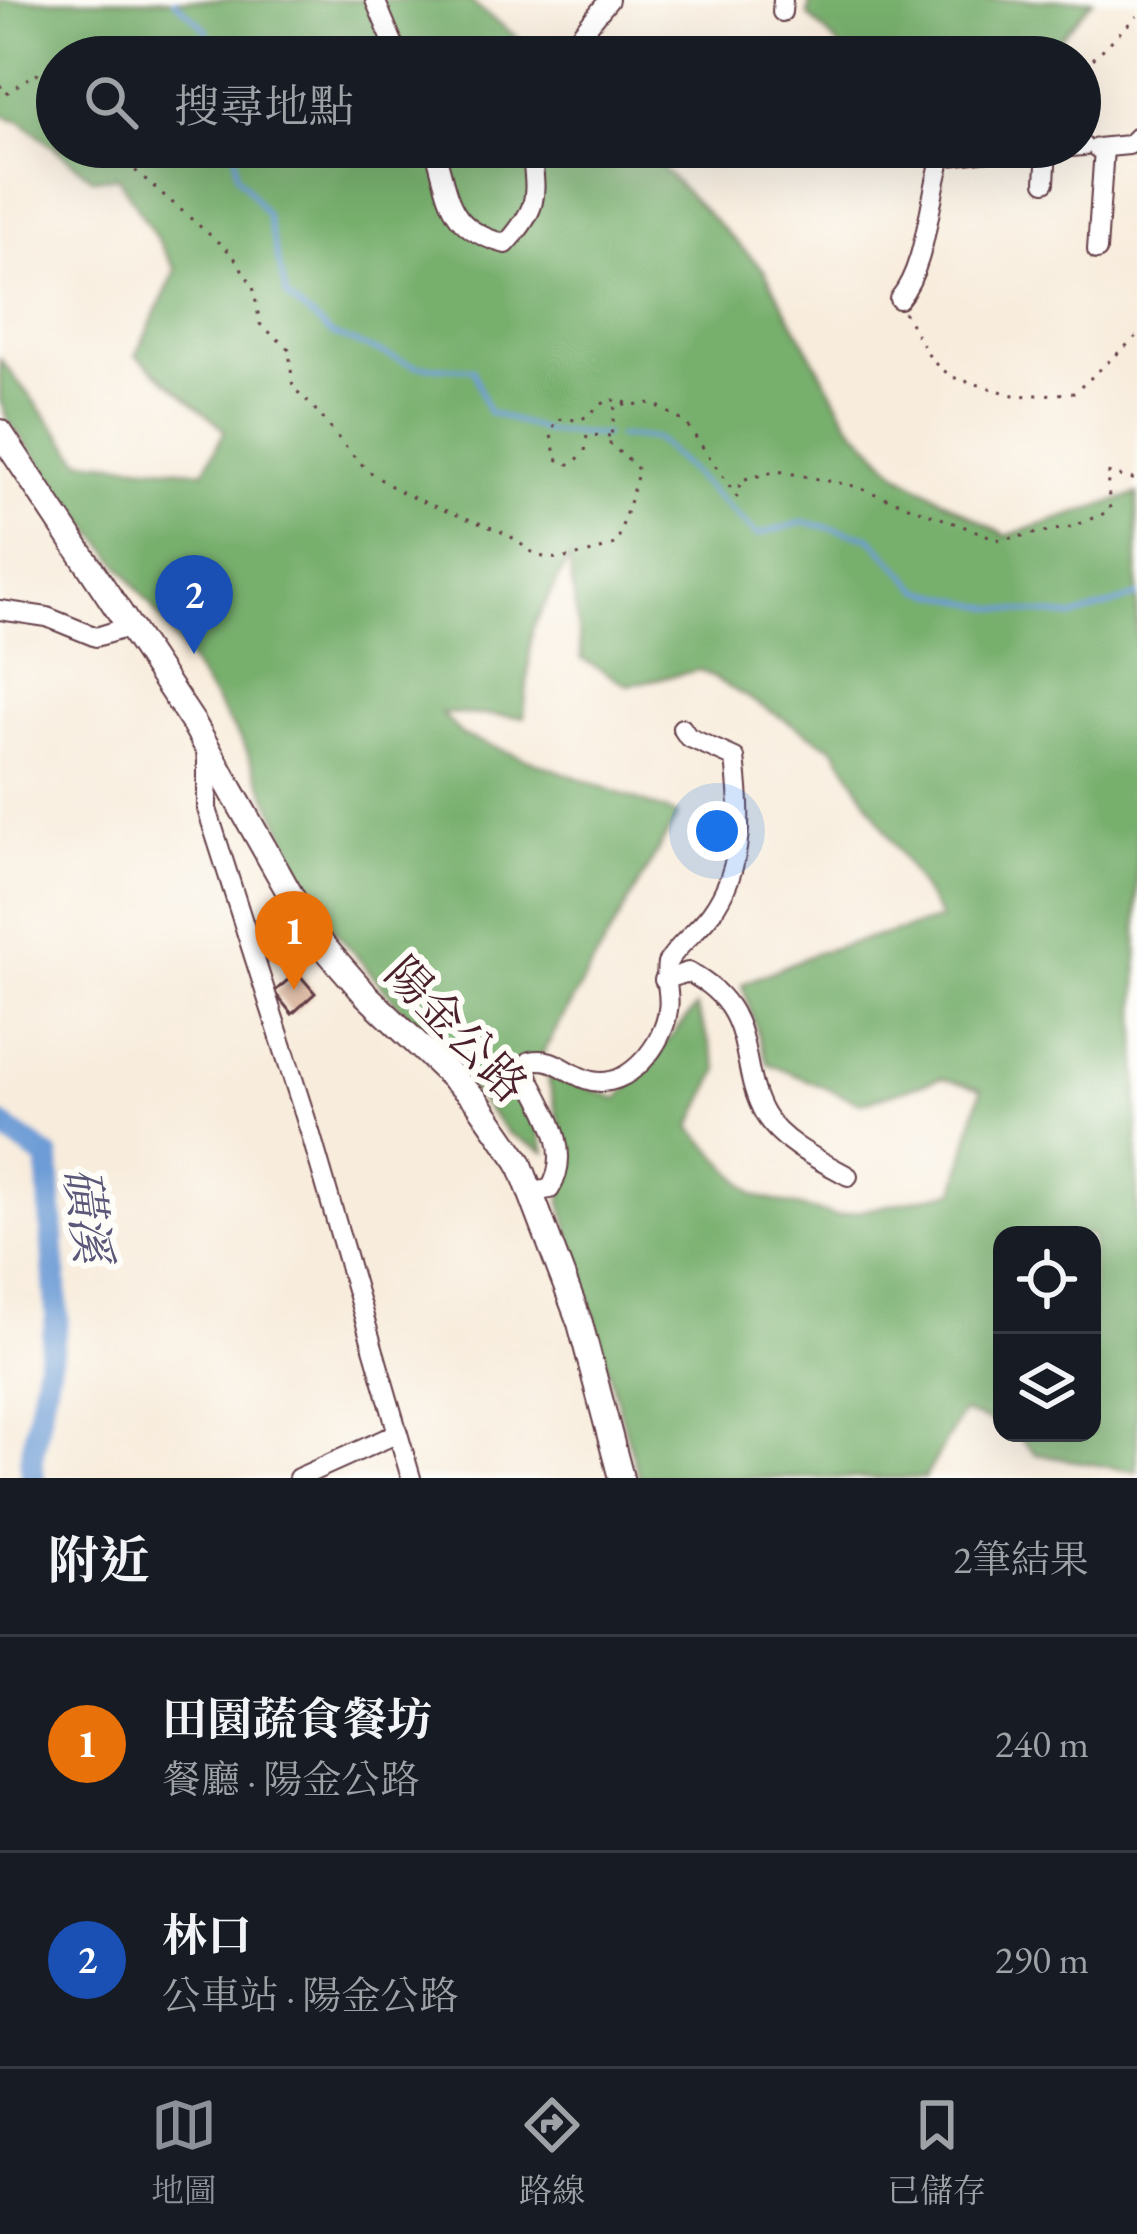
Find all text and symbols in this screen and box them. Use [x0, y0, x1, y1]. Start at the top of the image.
search box [36, 36, 1101, 168]
icon: search [78, 69, 144, 135]
text: 搜尋地點 [174, 77, 354, 135]
pin: 2 [155, 555, 233, 654]
your location [687, 801, 747, 861]
pin: 1 [255, 891, 333, 990]
street label: 陽金公路 [374, 944, 540, 1114]
water label: 磺溪 [51, 1164, 125, 1271]
map controls [993, 1226, 1101, 1442]
button: locate [993, 1226, 1101, 1334]
button: layers [993, 1334, 1101, 1442]
text: 附近 [48, 1527, 150, 1593]
text: 2筆結果 [953, 1534, 1089, 1585]
text: 田園蔬食餐坊 [162, 1690, 432, 1748]
text: 1 [77, 1718, 97, 1769]
text: 240 m [995, 1718, 1089, 1769]
text: 餐廳 · 陽金公路 [162, 1754, 419, 1805]
text: 林口 [162, 1906, 252, 1964]
text: 2 [77, 1934, 97, 1985]
text: 290 m [995, 1934, 1089, 1985]
text: 公車站 · 陽金公路 [162, 1970, 458, 2021]
tab: 地圖 [151, 2092, 217, 2212]
tab: 路線 [519, 2092, 585, 2212]
tab: 已儲存 [887, 2092, 986, 2212]

